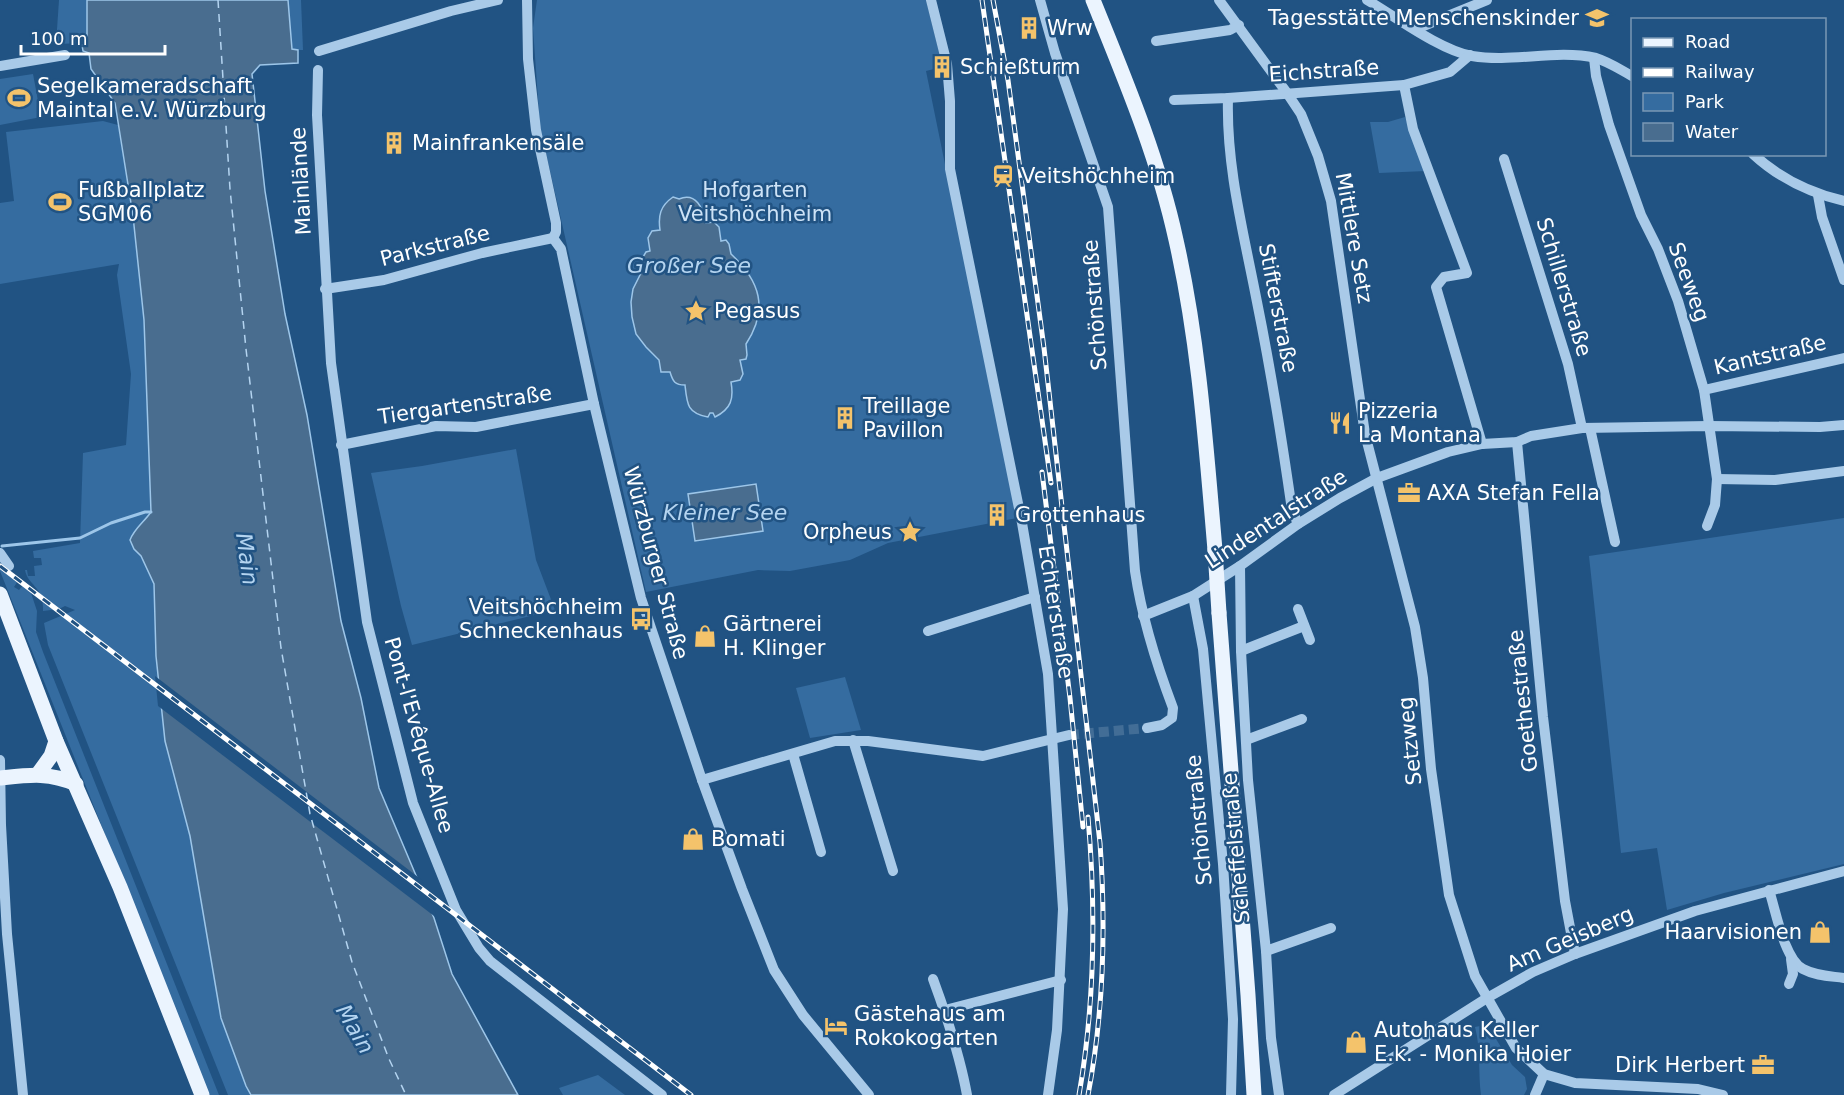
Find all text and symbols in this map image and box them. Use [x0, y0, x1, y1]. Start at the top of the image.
school or university icon: Tagesstätte Menschenskinder [1584, 5, 1610, 31]
place label: Tagesstätte Menschenskinder [1267, 6, 1579, 30]
building icon: Wrw [1016, 15, 1042, 41]
place label: Wrw [1047, 16, 1093, 40]
scale bar [21, 18, 165, 56]
legend [1631, 18, 1826, 156]
text: 100 m [30, 28, 88, 49]
text: Road [1685, 31, 1730, 52]
building icon: Schießturm [929, 54, 955, 80]
place label: Schießturm [960, 55, 1080, 79]
street label: Eichstraße [1268, 55, 1380, 87]
text: Railway [1685, 61, 1755, 82]
place label: Segelkameradschaft Maintal e.V. Würzburg [37, 74, 267, 122]
sports icon: Segelkameradschaft Maintal e.V. Würzburg [6, 85, 32, 111]
text: Park [1685, 91, 1724, 112]
text: Water [1685, 121, 1739, 142]
street label: Mainlände [286, 126, 316, 236]
building icon: Mainfrankensäle [381, 130, 407, 156]
place label: Mainfrankensäle [412, 131, 585, 155]
station icon: Veitshöchheim [990, 163, 1016, 189]
place label: Veitshöchheim [1021, 164, 1175, 188]
street label: Mittlere Setz [1331, 171, 1377, 305]
place label: Fußballplatz SGM06 [78, 178, 205, 226]
park label: Hofgarten Veitshöchheim [678, 178, 832, 226]
sports icon: Fußballplatz SGM06 [47, 189, 73, 215]
street label: Schillerstraße [1531, 215, 1597, 359]
street label: Parkstraße [378, 221, 492, 271]
street label: Schönstraße [1078, 239, 1112, 371]
street label: Seeweg [1664, 239, 1714, 325]
street label: Stifterstraße [1254, 241, 1302, 375]
water label: Großer See [627, 253, 751, 278]
place icon: Pegasus [683, 298, 709, 324]
place label: Pegasus [714, 299, 800, 323]
street label: Kantstraße [1711, 330, 1829, 380]
street label: Tiergartenstraße [376, 381, 553, 429]
place label: Treillage Pavillon [862, 394, 950, 442]
place label: Pizzeria La Montana [1358, 399, 1481, 447]
building icon: Treillage Pavillon [832, 405, 858, 431]
restaurant icon: Pizzeria La Montana [1327, 410, 1353, 436]
street label: Würzburger Straße [619, 464, 693, 662]
street label: Lindentalstraße [1201, 464, 1351, 574]
office icon: AXA Stefan Fella [1396, 480, 1422, 506]
place label: AXA Stefan Fella [1427, 481, 1600, 505]
water label: Kleiner See [663, 500, 787, 525]
building icon: Grottenhaus [984, 502, 1010, 528]
place label: Grottenhaus [1015, 503, 1145, 527]
place icon: Orpheus [897, 519, 923, 545]
place label: Orpheus [803, 520, 892, 544]
water label: Main [231, 531, 263, 587]
street label: Echterstraße [1034, 544, 1078, 680]
place label: Veitshöchheim Schneckenhaus [459, 595, 623, 643]
bus stop icon: Veitshöchheim Schneckenhaus [628, 606, 654, 632]
place label: Gärtnerei H. Klinger [723, 612, 826, 660]
shop icon: Gärtnerei H. Klinger [692, 623, 718, 649]
street label: Goethestraße [1504, 628, 1542, 774]
street label: Pont-l'Evêque-Allee [380, 634, 458, 836]
street label: Setzweg [1393, 696, 1427, 786]
street label: Schönstraße [1181, 754, 1217, 886]
street label: Scheffelstraße [1217, 772, 1255, 924]
shop icon: Bomati [680, 826, 706, 852]
place label: Bomati [711, 827, 786, 851]
street label: Am Geisberg [1503, 902, 1637, 976]
shop icon: Haarvisionen [1807, 919, 1833, 945]
place label: Haarvisionen [1664, 920, 1802, 944]
water label: Main [331, 1000, 379, 1058]
place label: Gästehaus am Rokokogarten [854, 1002, 1006, 1050]
hotel icon: Gästehaus am Rokokogarten [823, 1013, 849, 1039]
place label: Autohaus Keller E.k. - Monika Hoier [1374, 1018, 1572, 1066]
shop icon: Autohaus Keller E.k. - Monika Hoier [1343, 1029, 1369, 1055]
office icon: Dirk Herbert [1750, 1052, 1776, 1078]
place label: Dirk Herbert [1615, 1053, 1745, 1077]

